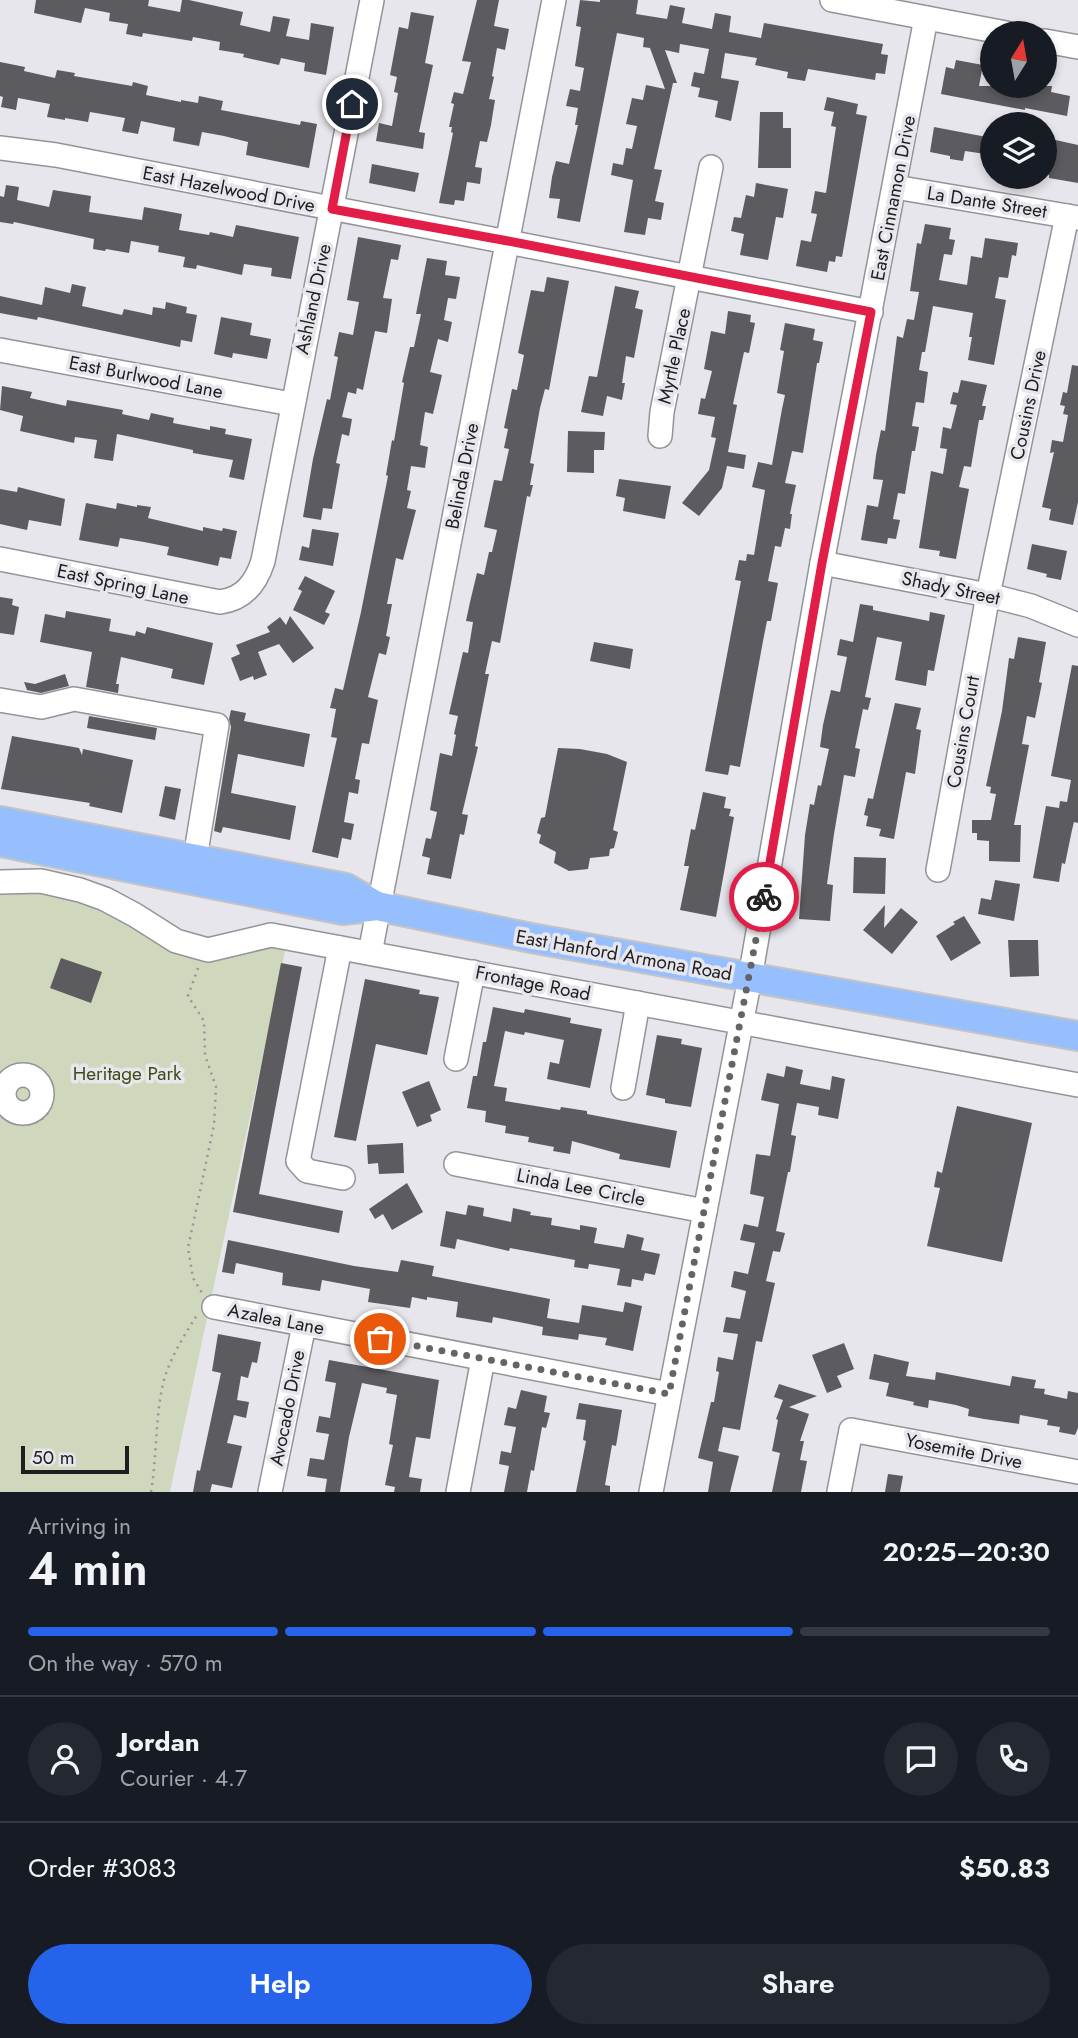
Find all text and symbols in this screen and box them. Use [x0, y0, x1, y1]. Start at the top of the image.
north arrow [980, 21, 1057, 98]
map controls [980, 21, 1057, 189]
pin [322, 74, 382, 134]
icon: home [333, 85, 371, 123]
button: layers [980, 112, 1057, 189]
street label: East Cinnamon Drive [864, 113, 922, 283]
street label: East Hazelwood Drive [141, 159, 318, 219]
street label: La Dante Street [925, 179, 1049, 225]
street label: Ashland Drive [288, 241, 338, 357]
street label: Myrtle Place [651, 305, 697, 406]
street label: Cousins Drive [1003, 347, 1053, 462]
street label: East Burlwood Lane [67, 349, 226, 405]
street label: Belinda Drive [438, 420, 486, 531]
street label: East Spring Lane [55, 557, 192, 611]
street label: Shady Street [899, 564, 1003, 612]
street label: Cousins Court [940, 673, 986, 790]
courier [729, 862, 799, 932]
icon: bike [745, 878, 783, 916]
street label: East Hanford Armona Road [514, 923, 734, 987]
street label: Frontage Road [473, 959, 593, 1007]
park label: Heritage Park [73, 1060, 182, 1087]
street label: Linda Lee Circle [514, 1161, 648, 1213]
street label: Azalea Lane [225, 1296, 327, 1342]
pin [350, 1309, 410, 1369]
icon: bag [361, 1320, 399, 1358]
street label: Avocado Drive [263, 1348, 311, 1468]
street label: Yosemite Drive [903, 1426, 1025, 1476]
scale bar [21, 1443, 130, 1475]
text: 50 m [32, 1444, 75, 1471]
text: Arriving in [28, 1509, 131, 1543]
text: 20:25–20:30 [883, 1533, 1050, 1571]
text: 4 min [28, 1536, 148, 1602]
text: On the way · 570 m [28, 1646, 223, 1680]
button: person [28, 1722, 102, 1796]
button: chat [884, 1722, 958, 1796]
button: phone [976, 1722, 1050, 1796]
text: Jordan [120, 1723, 200, 1761]
text: Courier · 4.7 [120, 1761, 247, 1795]
text: Order #3083 [28, 1849, 176, 1887]
text: $50.83 [959, 1849, 1050, 1887]
button: Help [28, 1944, 532, 2024]
button: Share [546, 1944, 1050, 2024]

